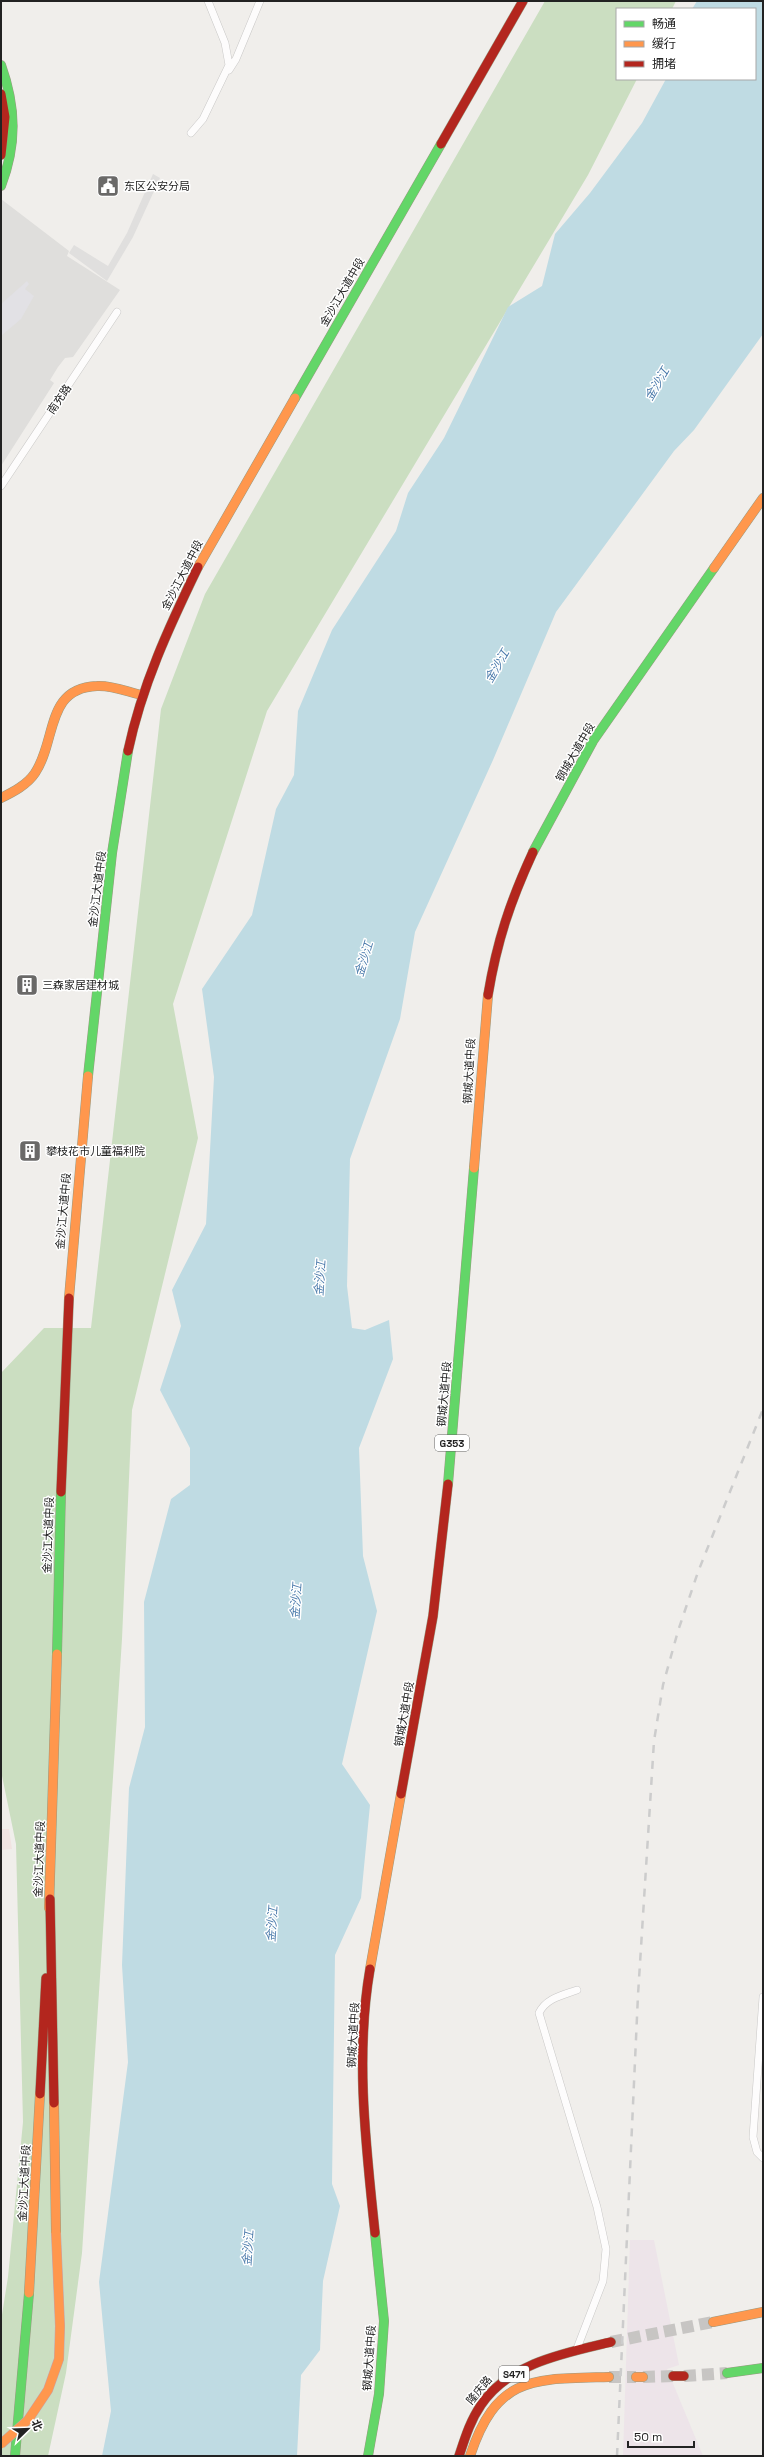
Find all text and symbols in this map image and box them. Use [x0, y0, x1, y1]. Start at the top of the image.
legend [616, 8, 756, 80]
text: 畅通 [652, 16, 676, 32]
text: 缓行 [652, 36, 676, 52]
text: 拥堵 [652, 56, 676, 72]
public building icon: 东区公安分局 [95, 173, 121, 199]
place label: 东区公安分局 [124, 179, 190, 193]
street label: 金沙江大道中段 [317, 255, 367, 329]
water label: 金沙江 [641, 363, 674, 404]
street label: 南充路 [44, 381, 74, 417]
street label: 金沙江大道中段 [158, 538, 206, 612]
water label: 金沙江 [481, 645, 514, 686]
street label: 钢城大道中段 [552, 720, 598, 784]
street label: 金沙江大道中段 [85, 850, 109, 928]
water label: 金沙江 [351, 938, 377, 979]
building icon: 三森家居建材城 [14, 972, 40, 998]
place label: 三森家居建材城 [42, 978, 119, 992]
street label: 钢城大道中段 [460, 1038, 478, 1104]
building icon: 攀枝花市儿童福利院 [17, 1138, 43, 1164]
place label: 攀枝花市儿童福利院 [46, 1144, 145, 1158]
street label: 金沙江大道中段 [53, 1172, 73, 1250]
water label: 金沙江 [311, 1257, 329, 1297]
street label: 钢城大道中段 [434, 1361, 454, 1427]
road number: G353 [435, 1435, 469, 1451]
street label: 金沙江大道中段 [40, 1496, 56, 1574]
water label: 金沙江 [287, 1580, 305, 1620]
street label: 钢城大道中段 [391, 1680, 417, 1748]
street label: 金沙江大道中段 [31, 1820, 47, 1898]
water label: 金沙江 [263, 1903, 281, 1943]
street label: 钢城大道中段 [344, 2002, 362, 2068]
street label: 金沙江大道中段 [15, 2144, 33, 2222]
water label: 金沙江 [239, 2227, 257, 2267]
street label: 钢城大道中段 [360, 2325, 378, 2391]
road number: S471 [499, 2366, 529, 2382]
street label: 隆庆路 [463, 2373, 495, 2407]
north arrow [8, 2409, 48, 2449]
text: 北 [29, 2417, 46, 2433]
scale bar [628, 2423, 694, 2449]
text: 50 m [634, 2429, 662, 2445]

